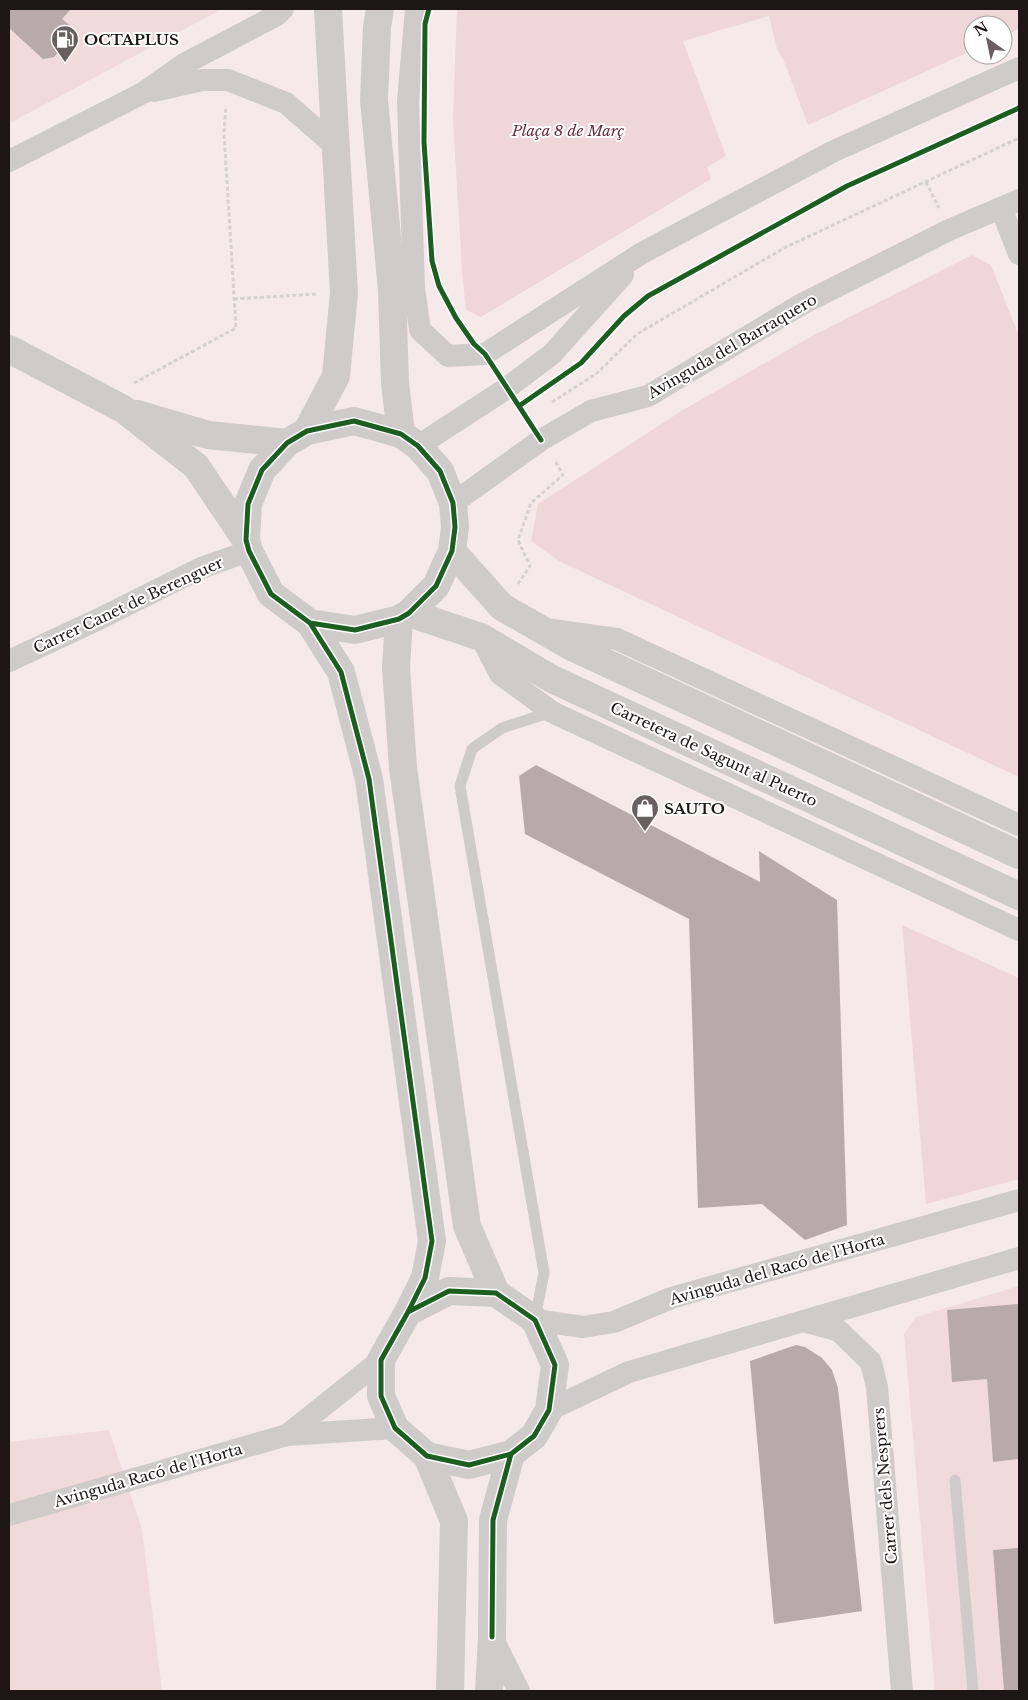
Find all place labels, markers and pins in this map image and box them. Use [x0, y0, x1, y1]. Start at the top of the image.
fuel station icon: OCTAPLUS [50, 24, 80, 63]
place label: OCTAPLUS [84, 30, 179, 49]
shop icon: SAUTO [630, 793, 660, 832]
place label: SAUTO [664, 799, 725, 818]

